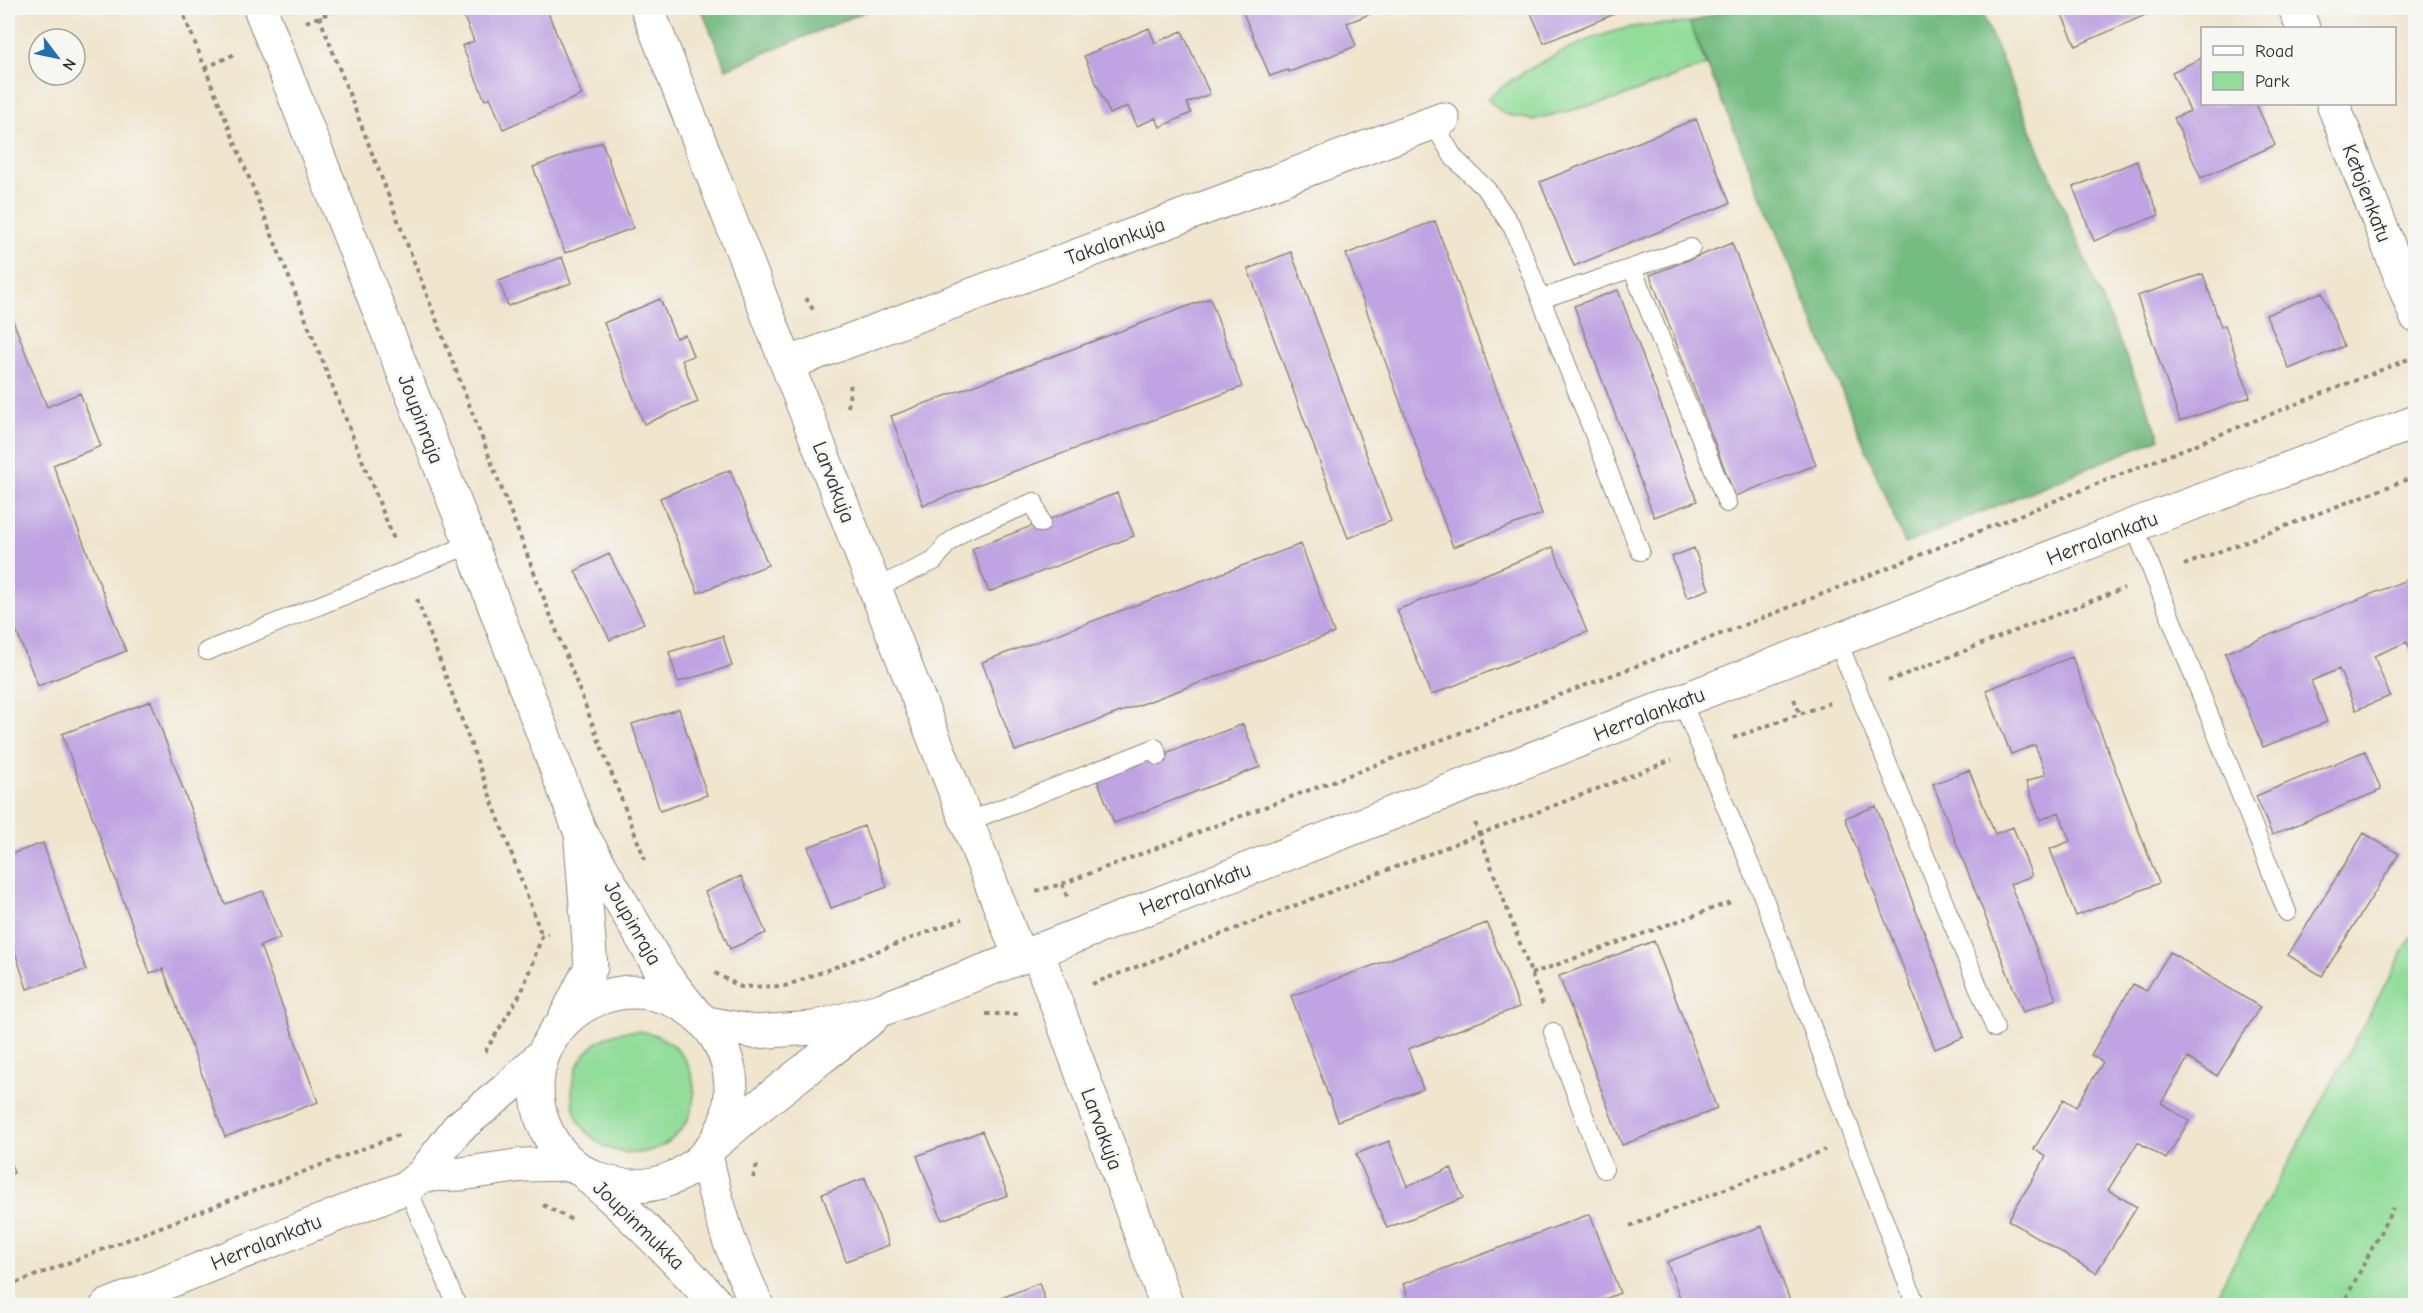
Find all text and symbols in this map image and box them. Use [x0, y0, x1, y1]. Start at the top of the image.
north arrow [27, 27, 87, 87]
legend [2201, 27, 2396, 105]
text: Road [2255, 41, 2294, 62]
text: N [58, 55, 79, 74]
text: Park [2255, 71, 2290, 92]
street label: Ketojenkatu [2337, 141, 2397, 245]
street label: Takalankuja [1062, 212, 1168, 270]
street label: Joupinraja [393, 371, 449, 467]
street label: Larvakuja [808, 438, 860, 526]
street label: Herralankatu [2043, 506, 2161, 570]
street label: Herralankatu [1590, 682, 1708, 746]
street label: Herralankatu [1136, 857, 1254, 921]
street label: Joupinraja [599, 876, 667, 970]
street label: Larvakuja [1076, 1085, 1128, 1173]
street label: Joupinmukka [588, 1175, 690, 1275]
street label: Herralankatu [207, 1209, 325, 1275]

